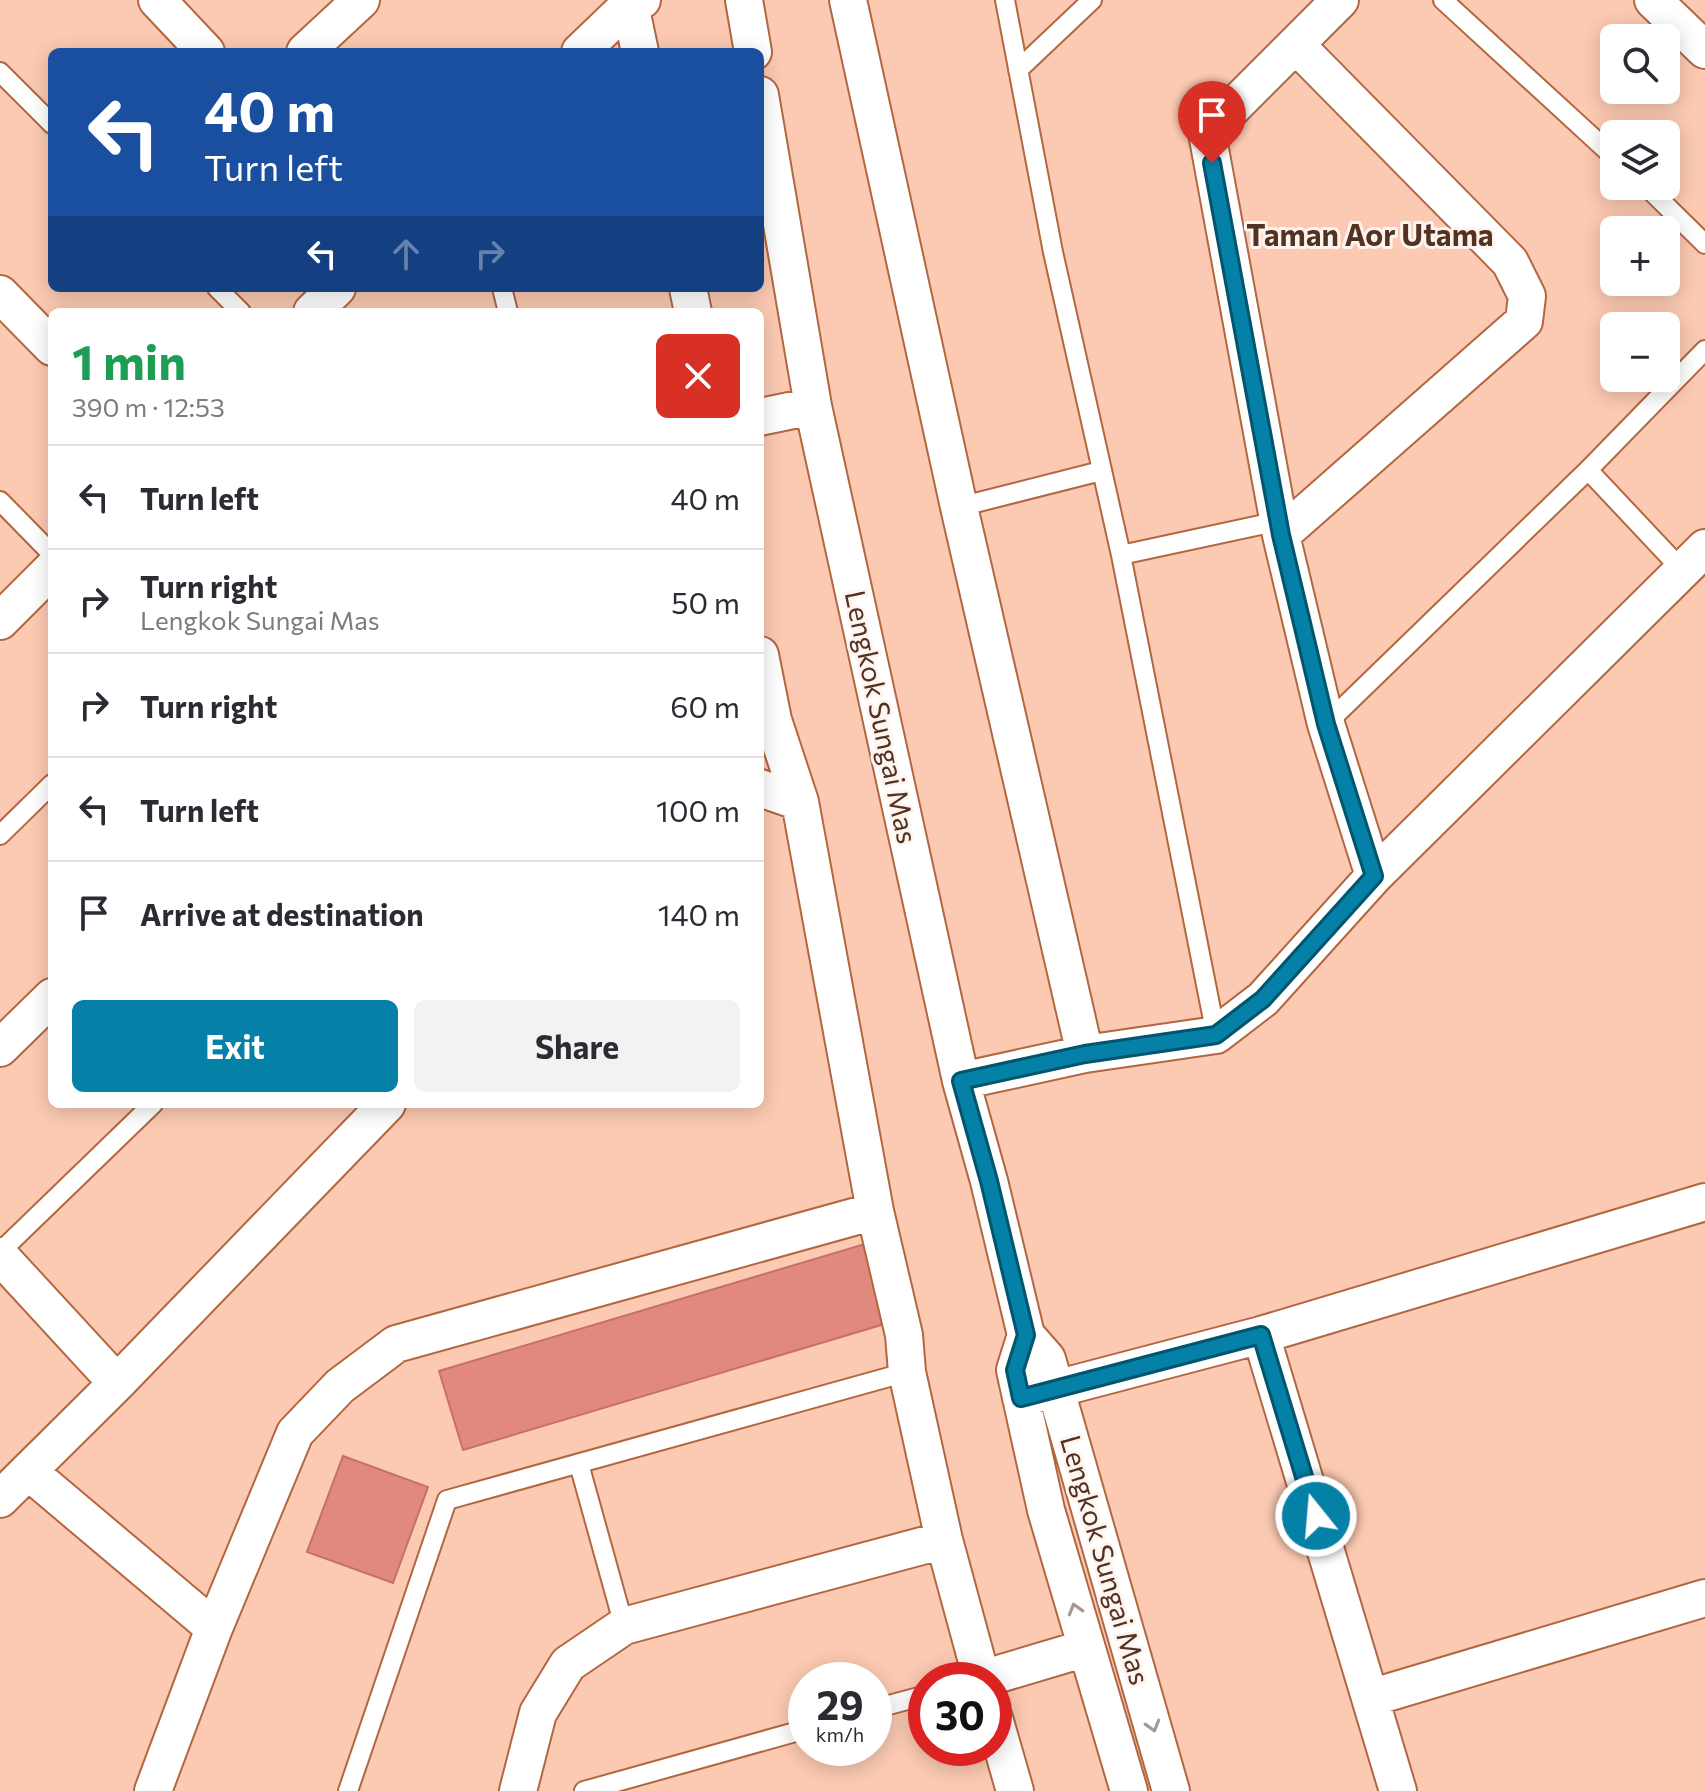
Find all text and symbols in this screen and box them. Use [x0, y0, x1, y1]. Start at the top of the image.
map controls [1600, 24, 1680, 392]
button: search [1600, 24, 1680, 104]
text: 40 m [204, 75, 335, 144]
icon: left [72, 80, 176, 184]
pin [1178, 81, 1246, 163]
icon: arrive [1190, 93, 1234, 137]
button: layers [1600, 120, 1680, 200]
text: Turn left [204, 144, 343, 188]
district label: Taman Aor Utama [1246, 215, 1494, 252]
button: + [1600, 216, 1680, 296]
icon: left [300, 232, 344, 276]
icon: ahead [384, 232, 428, 276]
icon: right [468, 232, 512, 276]
button: − [1600, 312, 1680, 392]
text: 1 min [72, 331, 186, 390]
button: close [656, 334, 740, 418]
text: 390 m · 12:53 [72, 391, 225, 422]
icon: left [72, 475, 116, 519]
text: Turn left [140, 479, 259, 516]
text: 40 m [671, 479, 740, 516]
text: Turn right [140, 567, 277, 604]
icon: right [72, 579, 116, 623]
text: 50 m [671, 583, 740, 620]
street label: Lengkok Sungai Mas [839, 587, 925, 847]
text: Lengkok Sungai Mas [140, 604, 380, 635]
icon: right [72, 683, 116, 727]
text: Turn right [140, 687, 277, 724]
text: 60 m [670, 687, 740, 724]
icon: left [72, 787, 116, 831]
text: Turn left [140, 791, 259, 828]
text: 100 m [656, 791, 740, 828]
icon: arrive [72, 891, 116, 935]
text: Arrive at destination [140, 895, 424, 932]
text: 140 m [658, 895, 740, 932]
button: Exit [72, 1000, 398, 1092]
button: Share [414, 1000, 740, 1092]
street label: Lengkok Sungai Mas [1054, 1431, 1158, 1688]
position arrow [1274, 1474, 1358, 1558]
one-way arrow [1067, 1602, 1084, 1616]
speed limit sign: 30 [908, 1662, 1012, 1766]
text: 29 [816, 1679, 864, 1728]
one-way arrow [1144, 1719, 1160, 1733]
text: km/h [816, 1722, 864, 1746]

